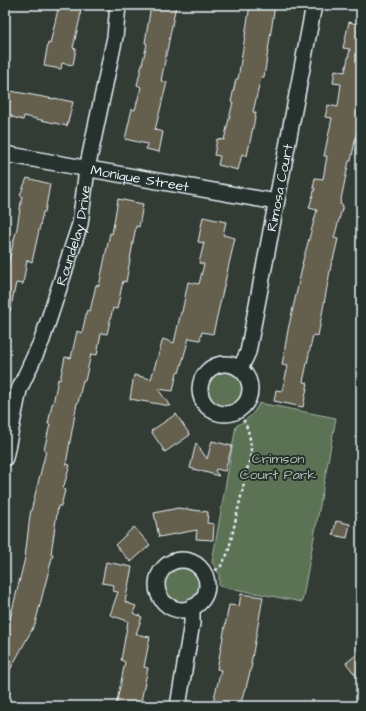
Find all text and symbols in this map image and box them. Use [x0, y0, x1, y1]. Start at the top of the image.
street label: Rimosa Court [262, 142, 298, 233]
street label: Monique Street [89, 160, 191, 197]
street label: Roundelay Drive [51, 184, 96, 288]
park label: Crimson Court Park [240, 449, 317, 485]

